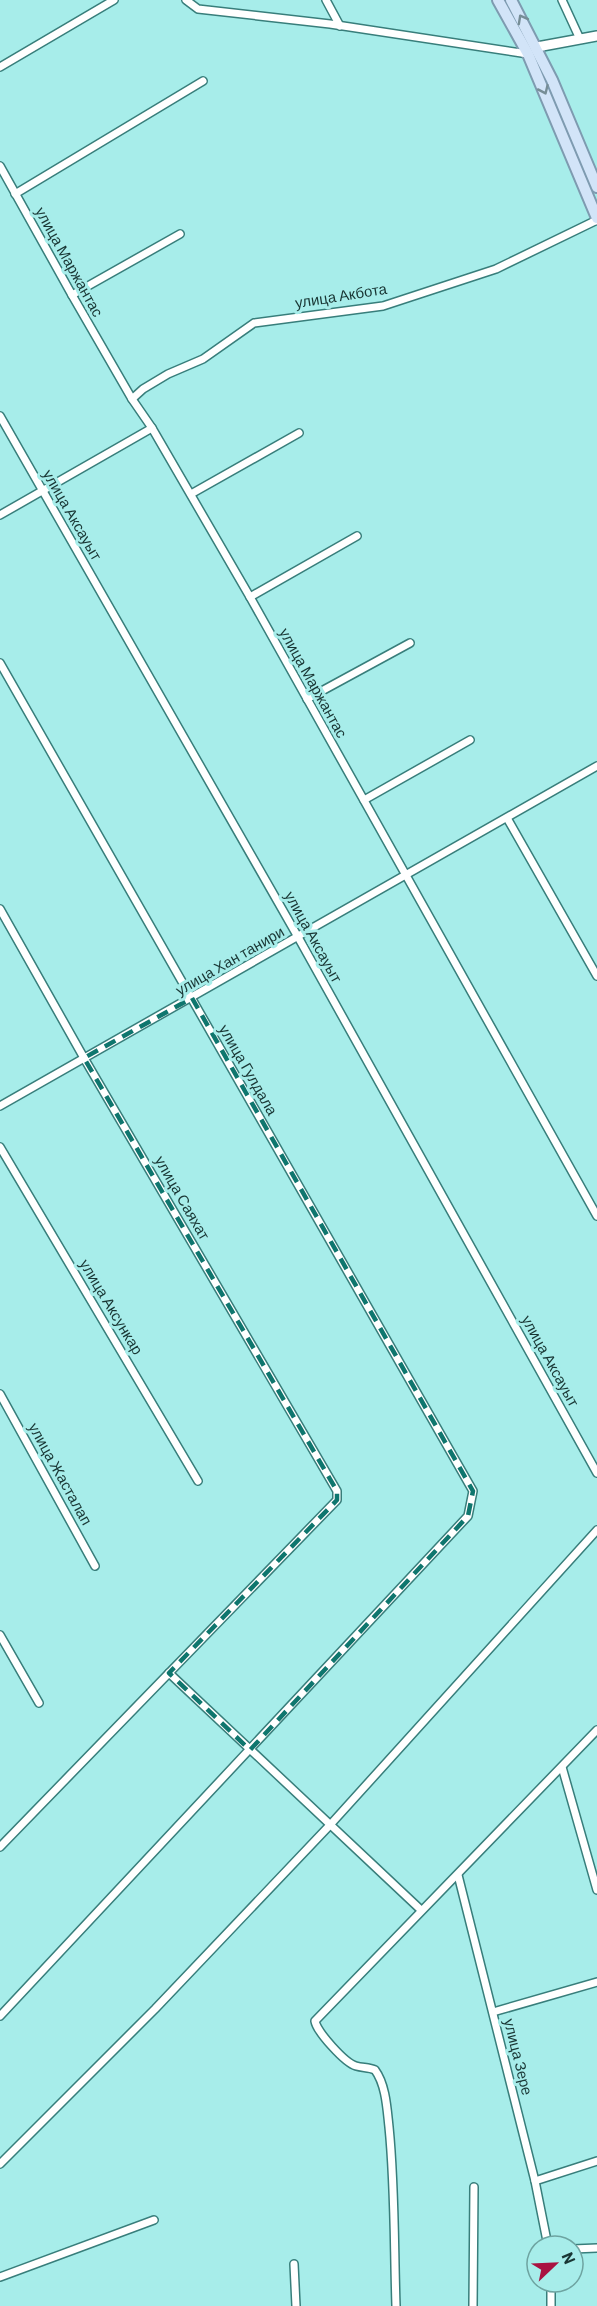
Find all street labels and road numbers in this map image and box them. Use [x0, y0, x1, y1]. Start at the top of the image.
street label: улица Маржантас [32, 203, 108, 320]
street label: улица Акбота [294, 279, 389, 311]
street label: улица Аксауыт [40, 466, 106, 563]
street label: улица Маржантас [276, 624, 352, 741]
street label: улица Аксауыт [281, 888, 346, 986]
street label: улица Хан танири [172, 922, 287, 999]
street label: улица Гулдала [216, 1021, 282, 1119]
street label: улица Саяхат [152, 1152, 214, 1243]
street label: улица Аксункар [76, 1256, 147, 1357]
street label: улица Аксауыт [518, 1312, 583, 1410]
street label: улица Жасталап [25, 1419, 96, 1528]
street label: улица Зере [501, 2017, 537, 2097]

